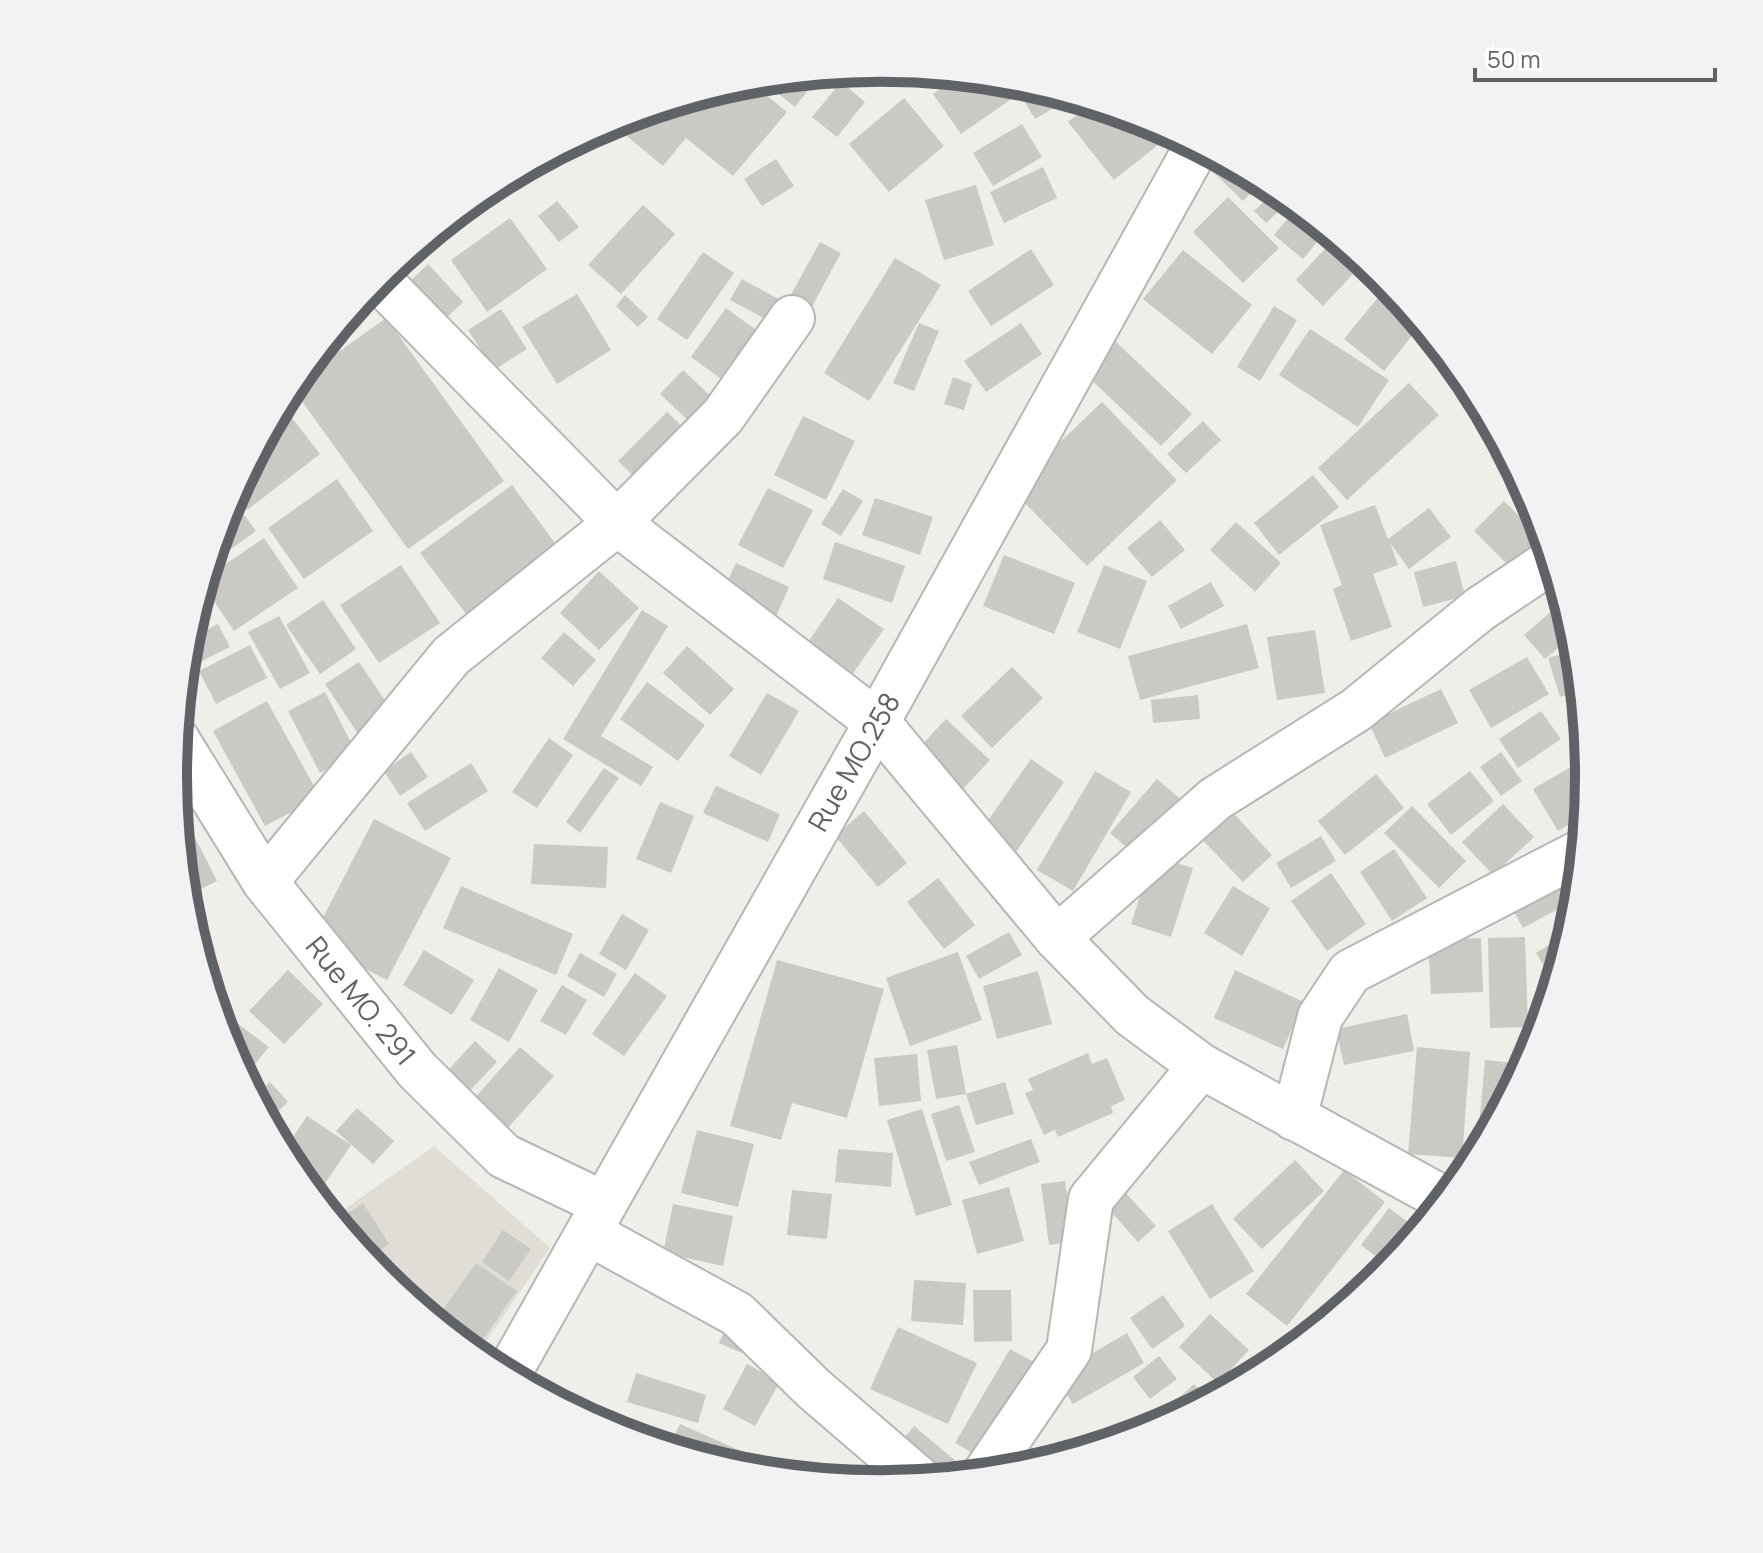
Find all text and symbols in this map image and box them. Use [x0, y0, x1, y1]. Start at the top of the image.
scale bar [1475, 32, 1715, 82]
text: 50 m [1487, 42, 1541, 75]
street label: Rue MO.258 [798, 685, 908, 838]
street label: Rue MO. 291 [298, 928, 426, 1073]

